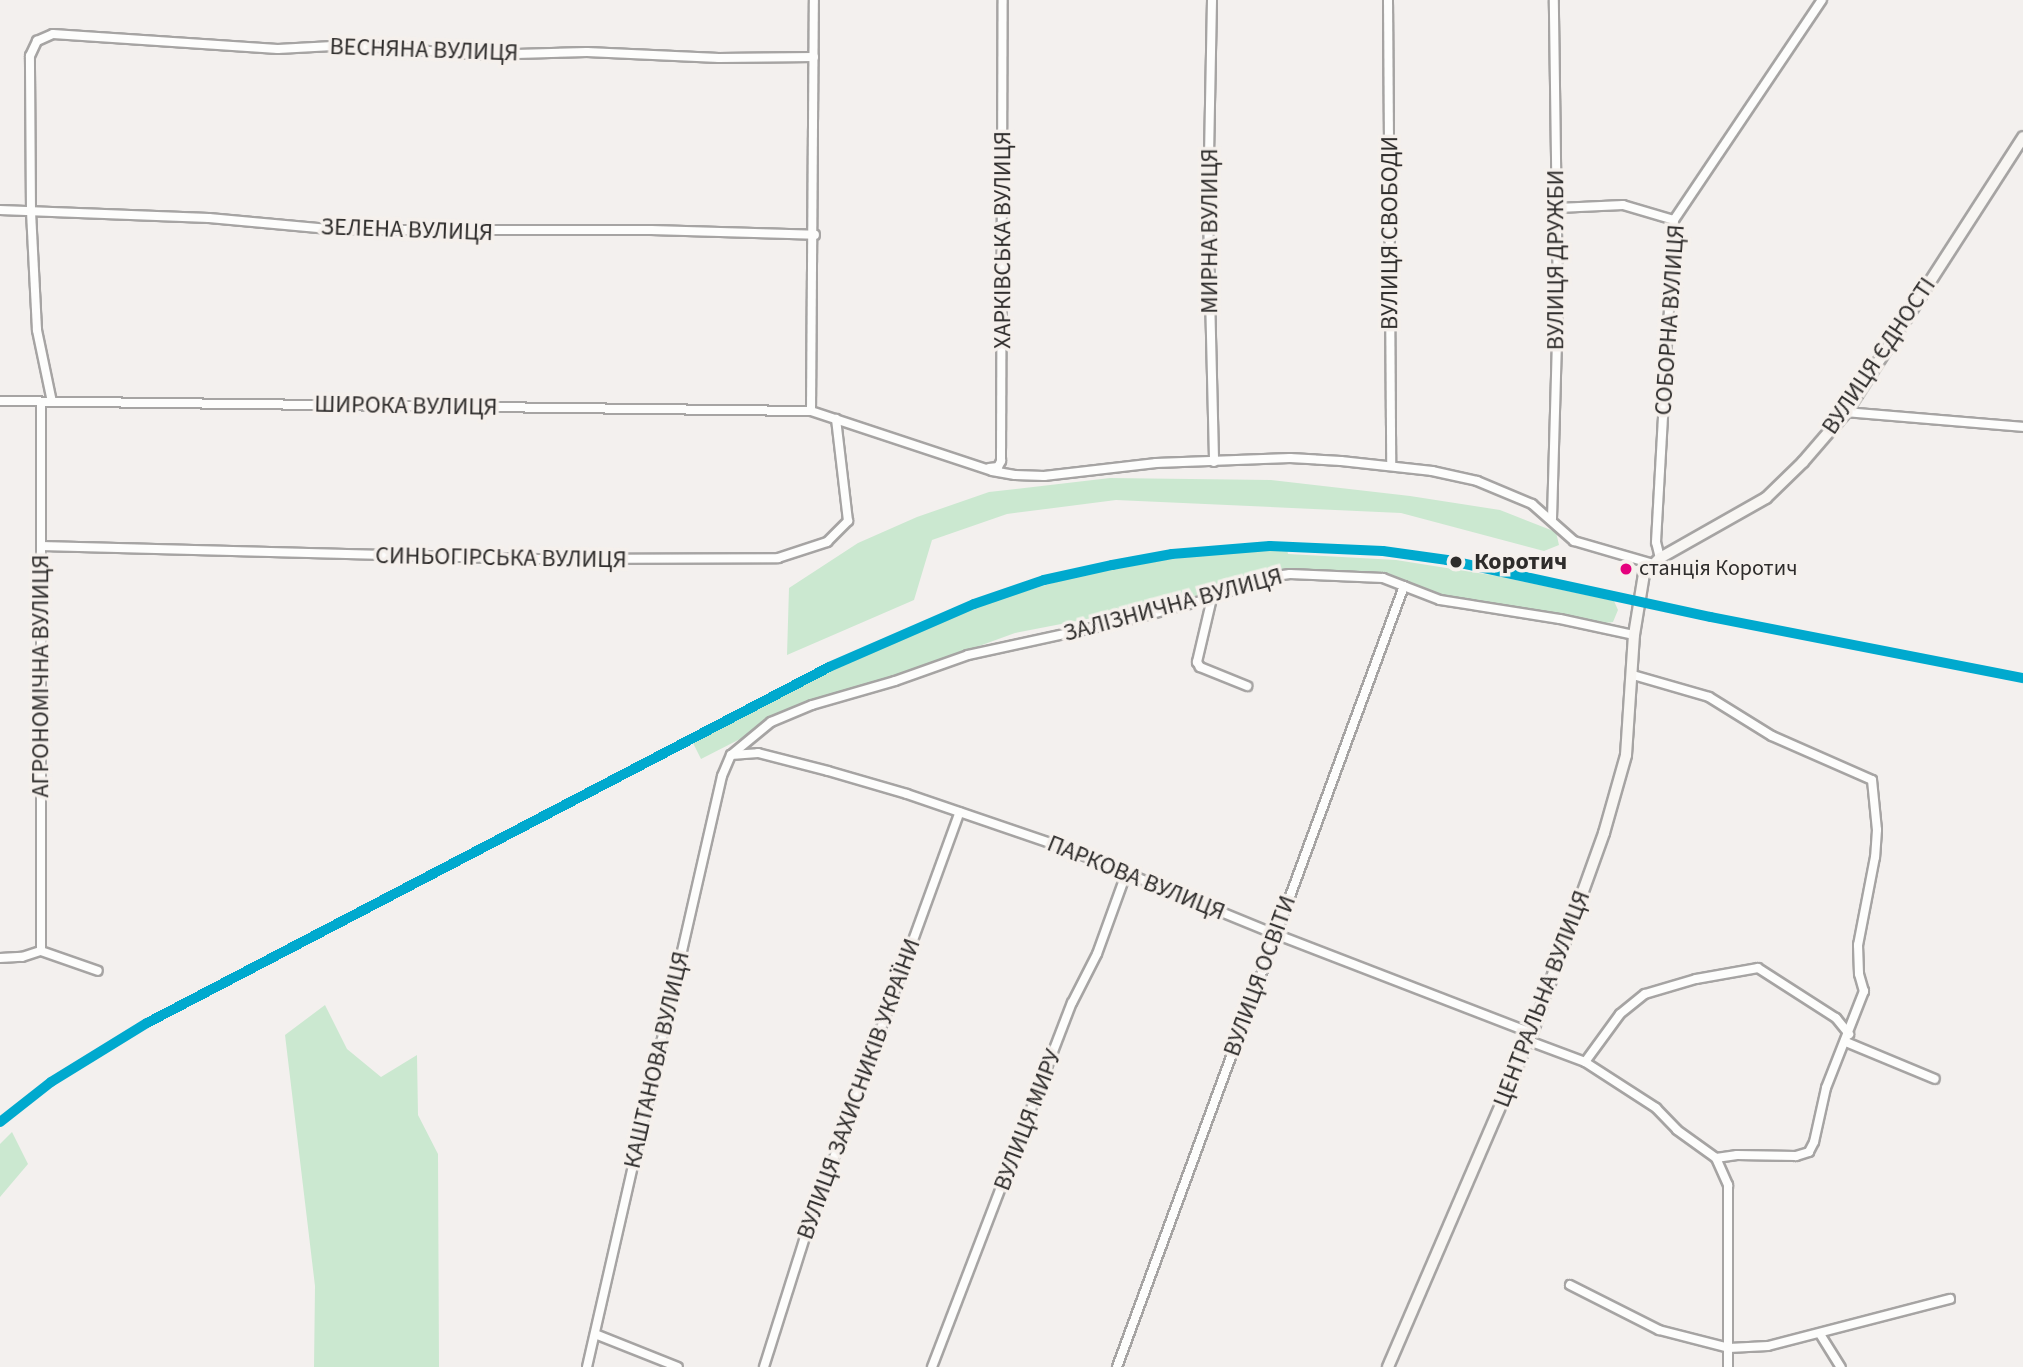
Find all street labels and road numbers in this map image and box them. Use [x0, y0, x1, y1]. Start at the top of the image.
street label: ВЕСНЯНА ВУЛИЦЯ [329, 32, 519, 68]
street label: ХАРКІВСЬКА ВУЛИЦЯ [989, 131, 1017, 349]
street label: ВУЛИЦЯ СВОБОДИ [1376, 136, 1404, 330]
street label: МИРНА ВУЛИЦЯ [1196, 148, 1224, 314]
street label: ВУЛИЦЯ ДРУЖБИ [1542, 170, 1570, 350]
street label: ЗЕЛЕНА ВУЛИЦЯ [320, 213, 494, 247]
street label: СОБОРНА ВУЛИЦЯ [1649, 224, 1691, 416]
street label: ВУЛИЦЯ ЄДНОСТІ [1816, 272, 1942, 440]
street label: ШИРОКА ВУЛИЦЯ [314, 390, 498, 422]
street label: СИНЬОГІРСЬКА ВУЛИЦЯ [375, 541, 627, 575]
street label: АГРОНОМІЧНА ВУЛИЦЯ [27, 555, 55, 797]
street label: ЗАЛІЗНИЧНА ВУЛИЦЯ [1060, 562, 1286, 648]
street label: ПАРКОВА ВУЛИЦЯ [1043, 829, 1229, 927]
street label: ЦЕНТРАЛЬНА ВУЛИЦЯ [1487, 887, 1597, 1111]
street label: ВУЛИЦЯ ОСВІТИ [1218, 892, 1302, 1060]
street label: ВУЛИЦЯ ЗАХИСНИКІВ УКРАЇНИ [791, 935, 927, 1243]
street label: КАШТАНОВА ВУЛИЦЯ [618, 949, 696, 1171]
street label: ВУЛИЦЯ МИРУ [988, 1045, 1068, 1195]

